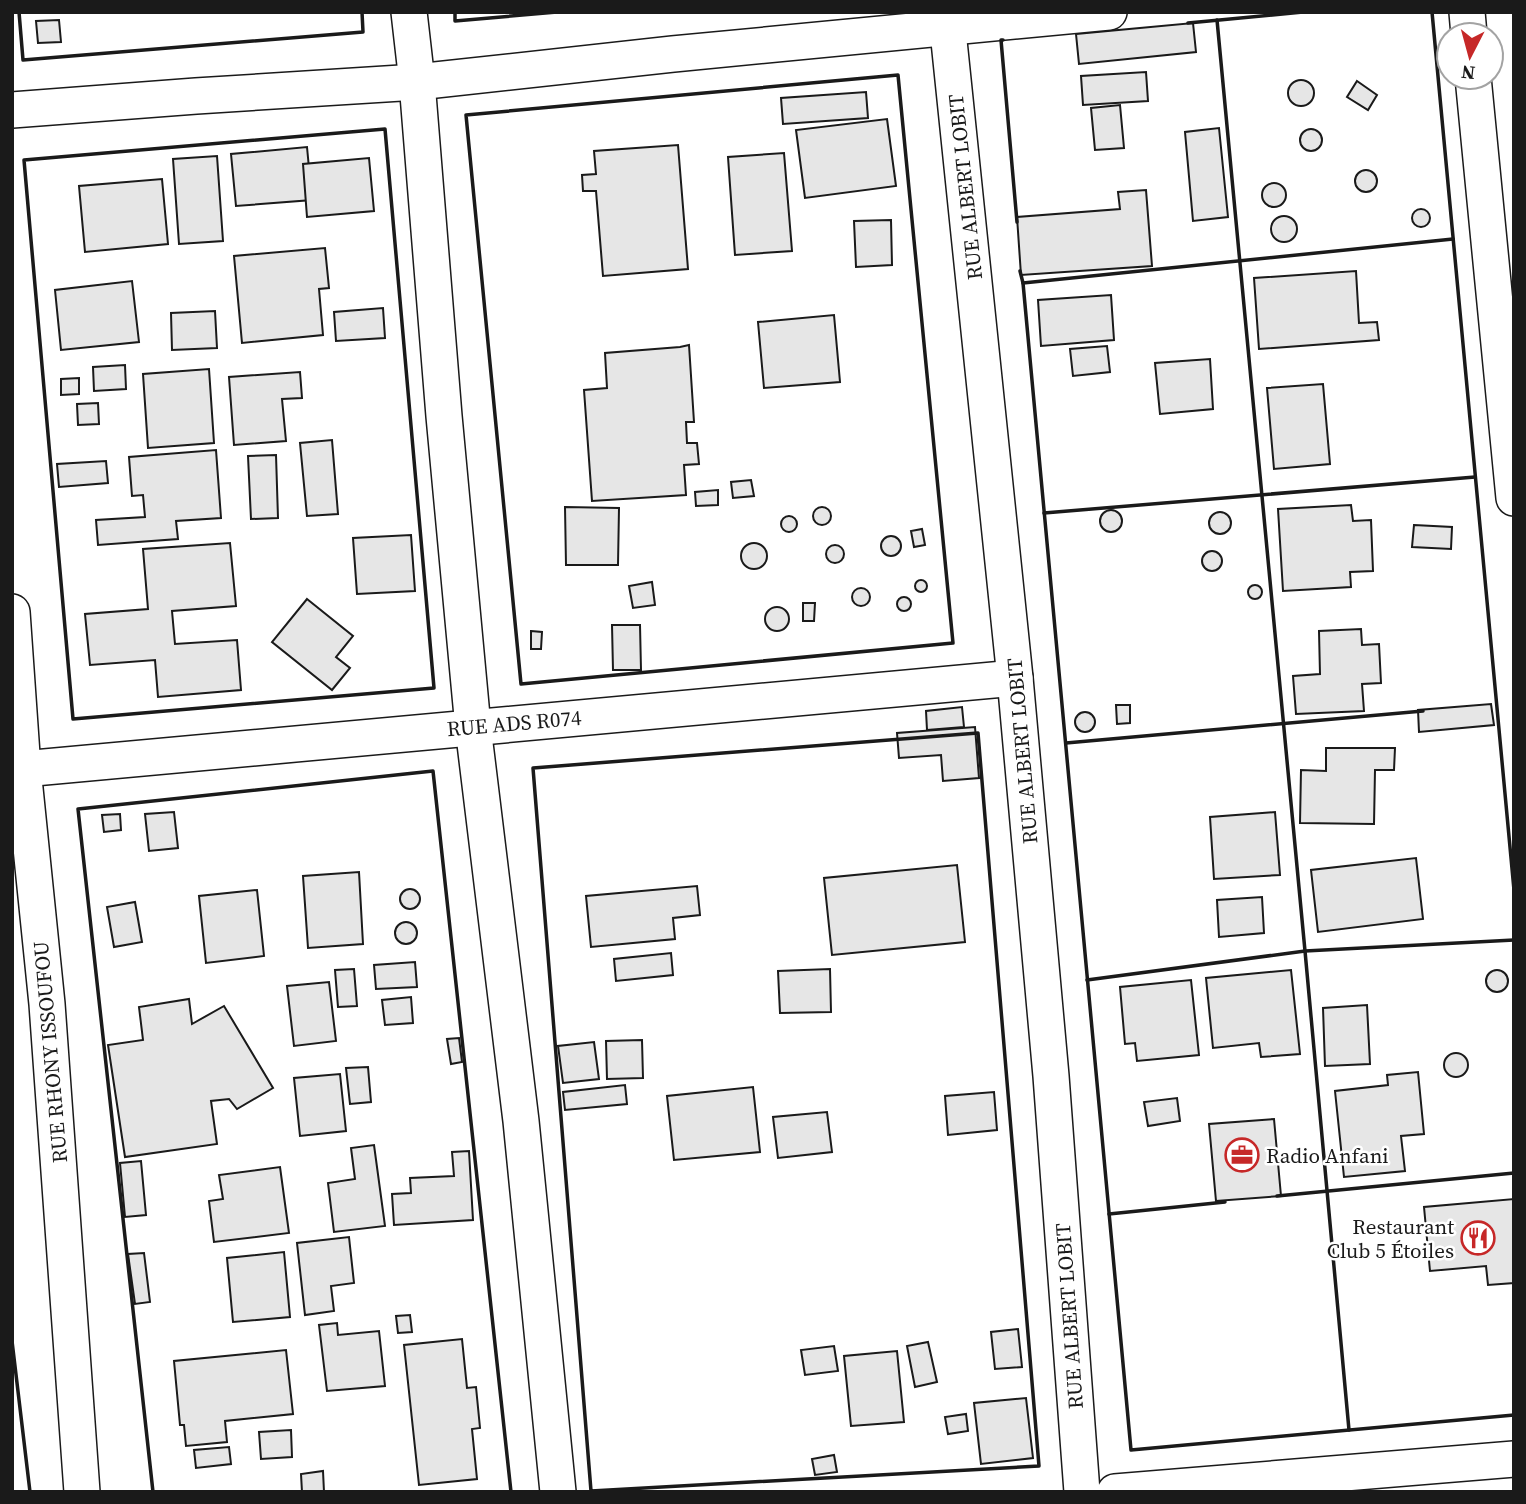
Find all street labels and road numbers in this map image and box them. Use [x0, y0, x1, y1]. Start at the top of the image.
street label: RUE ALBERT LOBIT [941, 92, 989, 281]
street label: RUE ALBERT LOBIT [999, 657, 1045, 845]
street label: RUE ADS R074 [446, 703, 583, 743]
street label: RUE RHONY ISSOUFOU [26, 940, 74, 1164]
street label: RUE ALBERT LOBIT [1048, 1222, 1090, 1410]

